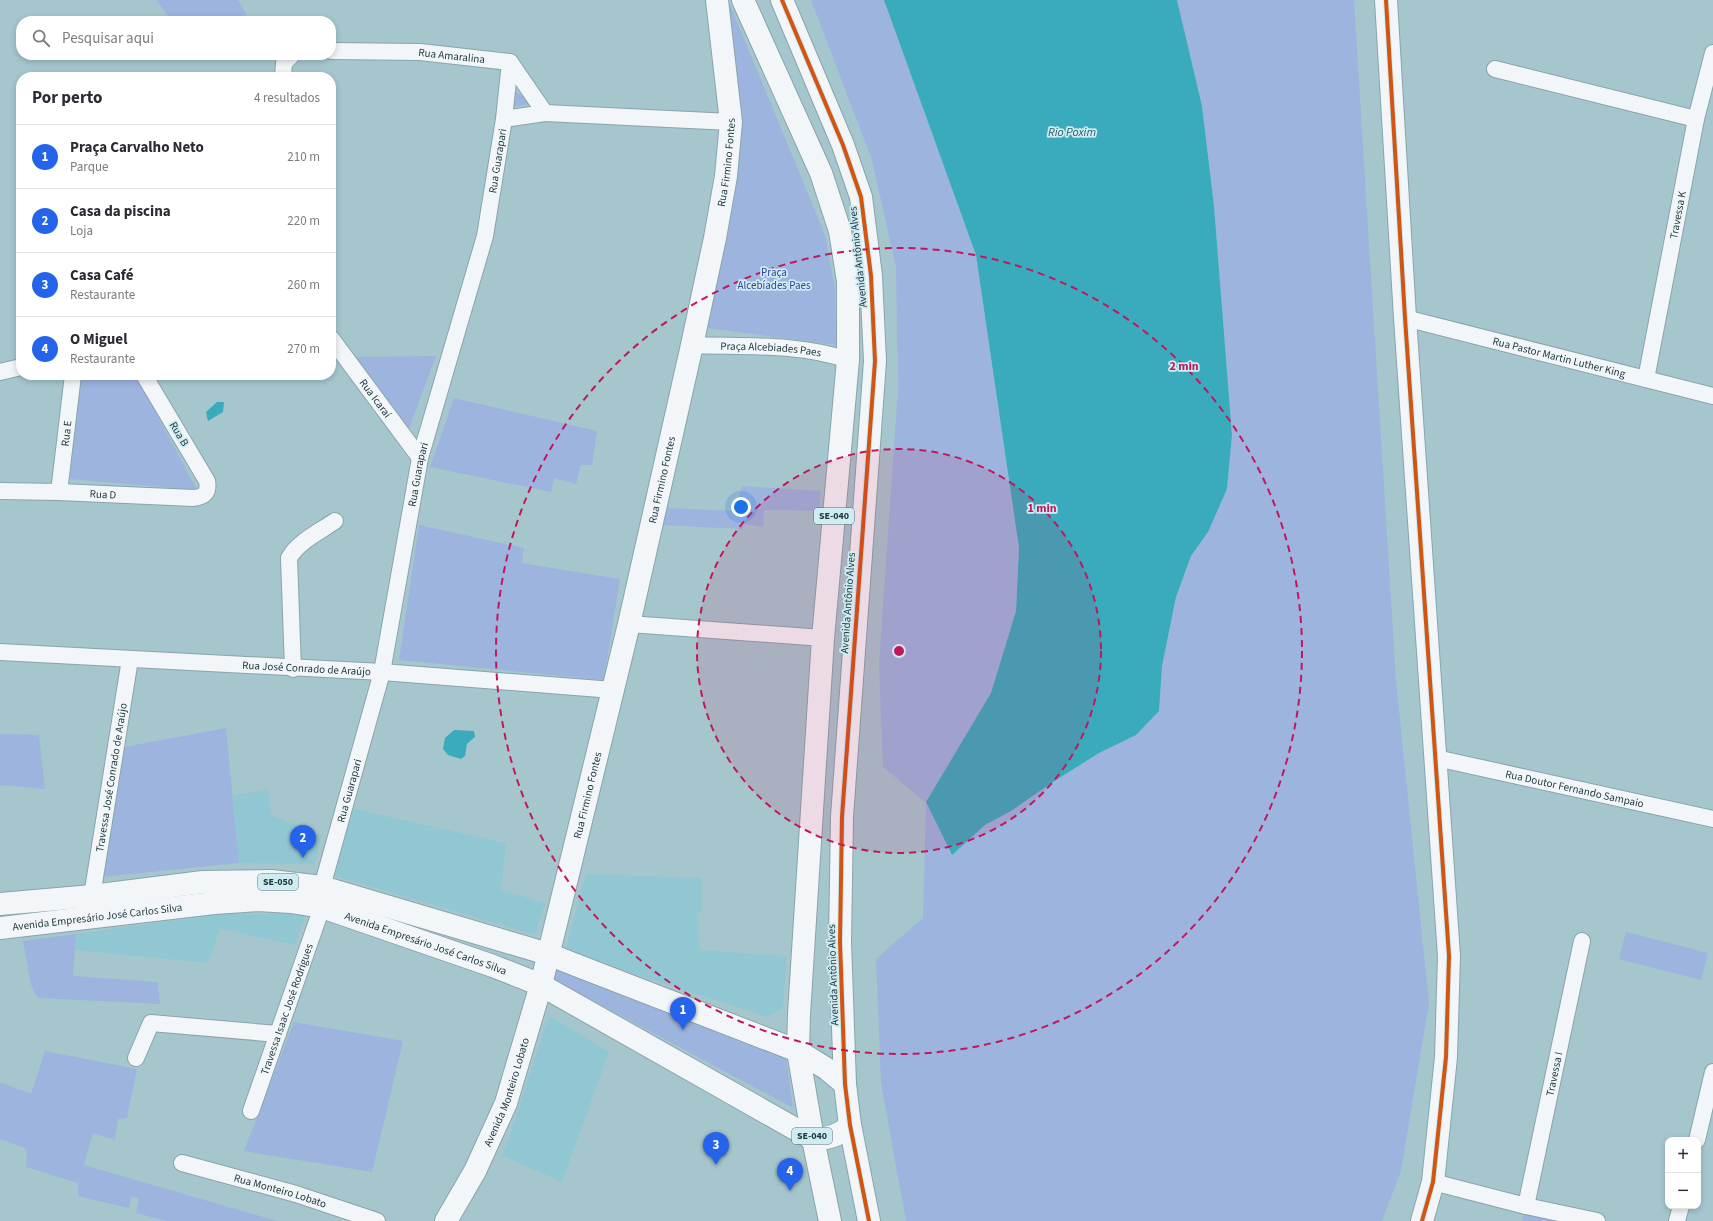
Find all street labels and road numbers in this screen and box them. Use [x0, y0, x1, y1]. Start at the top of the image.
street label: Rua Amaralina [418, 44, 486, 67]
street label: Rua Firmino Fontes [713, 117, 739, 208]
street label: Rua Guarapari [485, 127, 510, 194]
street label: Travessa K [1666, 189, 1690, 240]
street label: Avenida Antônio Alves [845, 205, 871, 308]
street label: Rua Pastor Martin Luther King [1491, 333, 1628, 381]
street label: Praça Alcebiades Paes [720, 338, 823, 360]
street label: Rua Icaraí [356, 376, 395, 421]
street label: Rua B [166, 419, 193, 450]
street label: Rua E [57, 420, 75, 447]
street label: Rua Firmino Fontes [644, 434, 679, 525]
street label: Rua Guarapari [404, 440, 432, 508]
street label: Rua D [89, 486, 117, 502]
road number: SE-040 [814, 508, 854, 524]
street label: Avenida Antônio Alves [837, 552, 859, 654]
street label: Rua José Conrado de Araújo [242, 657, 371, 679]
street label: Travessa José Conrado de Araújo [92, 702, 130, 853]
street label: Rua Firmino Fontes [569, 750, 605, 840]
street label: Rua Guarapari [333, 757, 365, 824]
street label: Rua Doutor Fernando Sampaio [1504, 766, 1645, 811]
road number: SE-050 [258, 874, 298, 890]
street label: Avenida Empresário José Carlos Silva [12, 899, 183, 934]
street label: Avenida Empresário José Carlos Silva [343, 908, 509, 978]
street label: Avenida Antônio Alves [824, 924, 842, 1026]
street label: Travessa Isaac José Rodrigues [257, 941, 316, 1077]
street label: Avenida Monteiro Lobato [480, 1036, 533, 1149]
street label: Travessa I [1542, 1050, 1566, 1097]
road number: SE-040 [792, 1128, 832, 1144]
street label: Rua Monteiro Lobato [232, 1170, 329, 1211]

